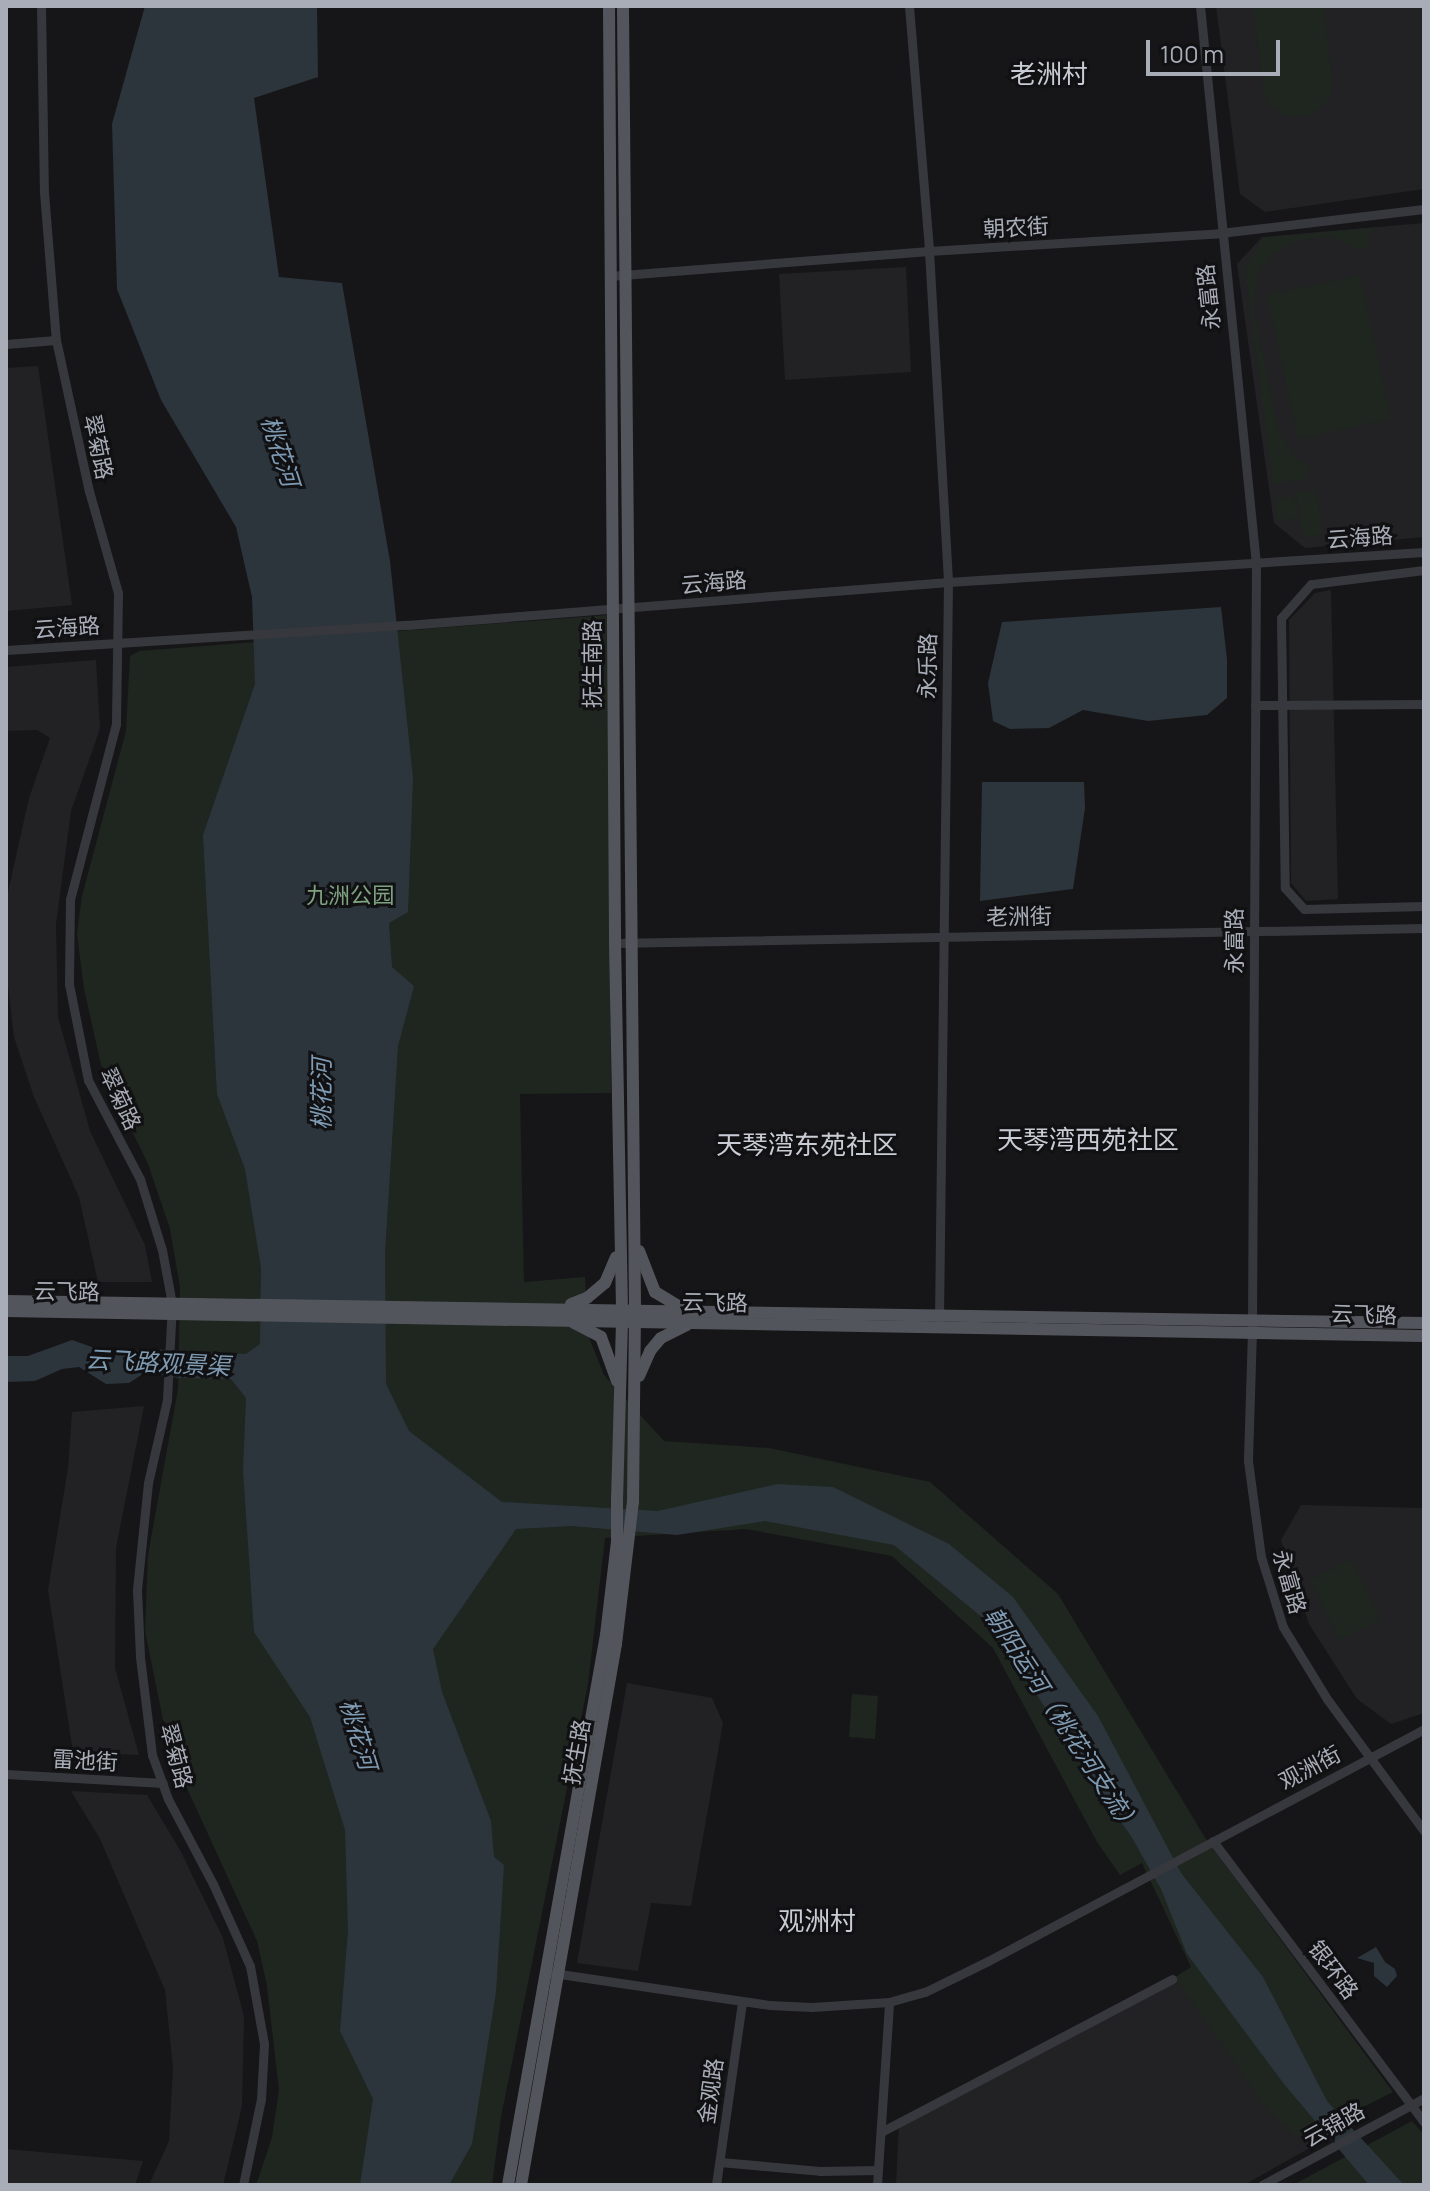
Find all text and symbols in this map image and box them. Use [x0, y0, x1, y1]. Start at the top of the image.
scale bar [1150, 24, 1284, 74]
text: 100 m [1160, 37, 1224, 70]
district label: 老洲村 [1010, 58, 1088, 90]
street label: 朝农街 [982, 213, 1050, 243]
street label: 永富路 [1192, 263, 1226, 331]
street label: 翠菊路 [78, 412, 118, 482]
water label: 桃花河 [256, 412, 306, 490]
street label: 云海路 [1326, 523, 1394, 553]
street label: 云海路 [680, 567, 748, 599]
street label: 云海路 [33, 613, 101, 643]
street label: 抚生南路 [580, 620, 606, 708]
street label: 永乐路 [914, 633, 942, 699]
park label: 九洲公园 [306, 883, 394, 909]
street label: 老洲街 [986, 903, 1052, 931]
street label: 永富路 [1222, 908, 1248, 974]
water label: 桃花河 [307, 1058, 335, 1130]
street label: 翠菊路 [94, 1064, 146, 1134]
district label: 天琴湾西苑社区 [997, 1124, 1179, 1156]
district label: 天琴湾东苑社区 [716, 1129, 898, 1161]
street label: 云飞路 [34, 1278, 100, 1306]
street label: 云飞路 [682, 1289, 748, 1317]
street label: 云飞路 [1331, 1301, 1397, 1329]
water label: 云飞路观景渠 [85, 1344, 231, 1380]
street label: 永富路 [1267, 1547, 1311, 1617]
water label: 朝阳运河（桃花河支流） [979, 1601, 1147, 1839]
water label: 桃花河 [335, 1695, 383, 1773]
street label: 抚生路 [558, 1717, 596, 1787]
street label: 翠菊路 [155, 1721, 197, 1791]
street label: 观洲街 [1275, 1741, 1345, 1795]
street label: 雷池街 [51, 1746, 119, 1776]
district label: 观洲村 [778, 1905, 856, 1937]
street label: 银环路 [1303, 1936, 1363, 2004]
street label: 金观路 [693, 2056, 729, 2126]
street label: 云锦路 [1299, 2097, 1369, 2153]

